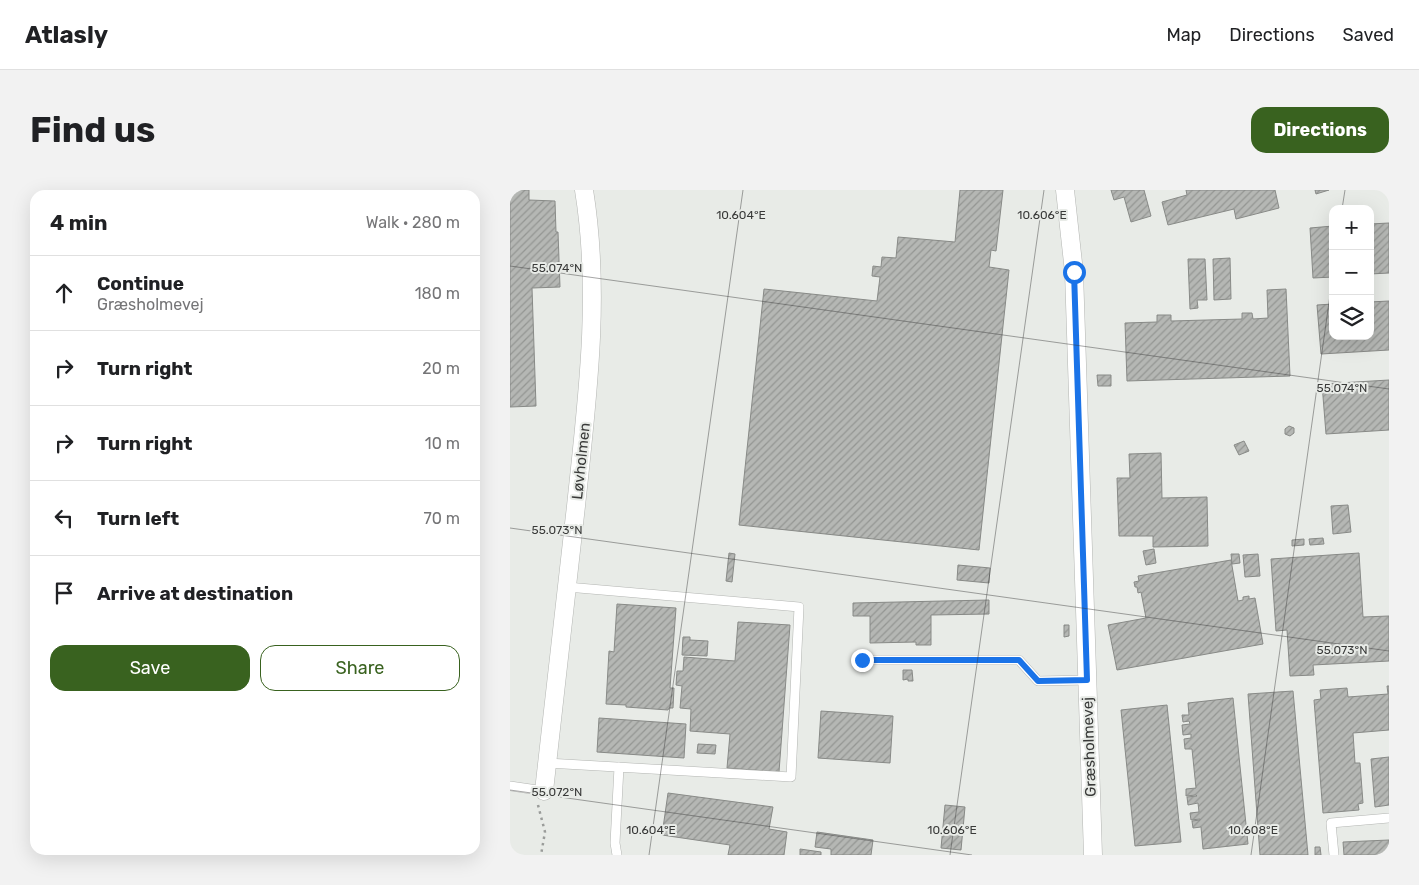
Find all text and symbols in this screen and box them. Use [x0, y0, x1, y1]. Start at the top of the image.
text: Atlasly [25, 21, 108, 49]
text: Map [1166, 24, 1201, 46]
text: Directions [1229, 24, 1315, 46]
text: Saved [1343, 24, 1394, 46]
button: Directions [1251, 107, 1389, 153]
text: Find us [30, 109, 155, 151]
map controls [1329, 205, 1374, 340]
button: + [1329, 205, 1374, 250]
text: 10.604°E [716, 208, 766, 222]
text: 10.606°E [1017, 208, 1067, 222]
text: 4 min [50, 210, 108, 235]
text: Walk · 280 m [366, 213, 460, 232]
button: − [1329, 250, 1374, 295]
text: 55.074°N [532, 261, 582, 275]
route start [1063, 261, 1086, 284]
text: Continue [97, 272, 184, 295]
icon: ahead [50, 279, 78, 307]
text: 180 m [415, 284, 460, 303]
text: Græsholmevej [97, 295, 204, 314]
button: layers [1329, 295, 1374, 340]
icon: right [50, 354, 78, 382]
text: Turn right [97, 357, 192, 380]
text: 20 m [422, 359, 460, 378]
text: 55.074°N [1317, 381, 1367, 395]
street label: Løvholmen [568, 422, 594, 500]
icon: right [50, 429, 78, 457]
text: Turn right [97, 432, 192, 455]
text: 10 m [425, 434, 460, 453]
icon: left [50, 504, 78, 532]
text: Turn left [97, 507, 179, 530]
text: 70 m [423, 509, 460, 528]
text: 55.073°N [532, 523, 582, 537]
icon: arrive [50, 579, 78, 607]
text: Arrive at destination [97, 582, 293, 605]
text: 55.073°N [1317, 643, 1367, 657]
button: Save [50, 645, 250, 691]
button: Share [260, 645, 460, 691]
route end [851, 649, 874, 672]
street label: Græsholmevej [1078, 697, 1100, 797]
text: 55.072°N [532, 785, 582, 799]
text: 10.604°E [626, 823, 676, 837]
text: 10.606°E [927, 823, 977, 837]
text: 10.608°E [1228, 823, 1278, 837]

